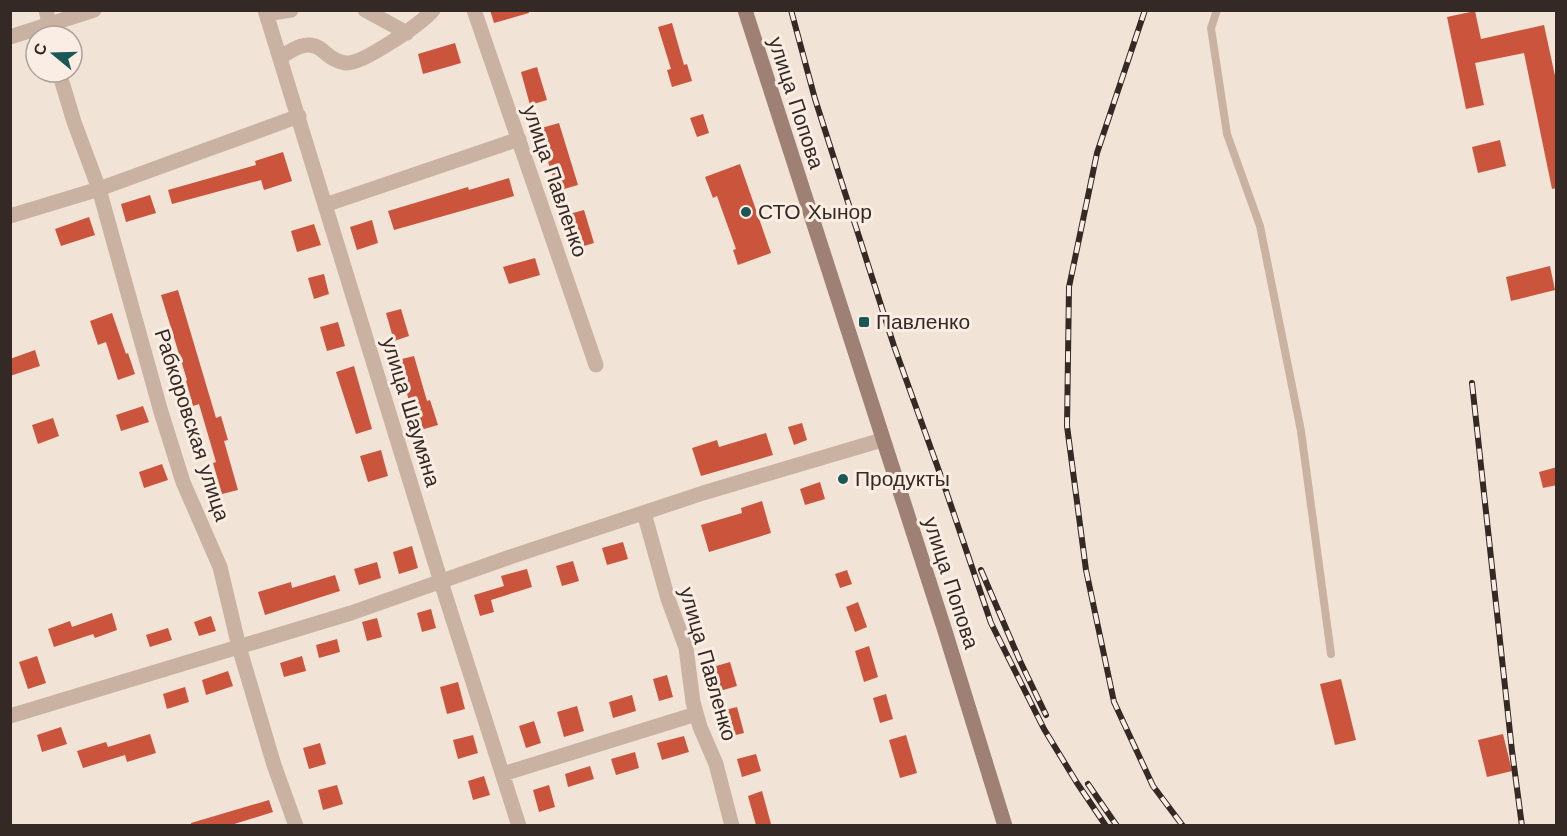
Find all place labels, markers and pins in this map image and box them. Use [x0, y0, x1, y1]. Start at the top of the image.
place label: СТО Хынор [758, 199, 872, 224]
marker: СТО Хынор [739, 205, 753, 219]
place label: Павленко [876, 309, 970, 334]
marker: Павленко [857, 315, 871, 329]
place label: Продукты [855, 466, 950, 491]
marker: Продукты [836, 472, 850, 486]

